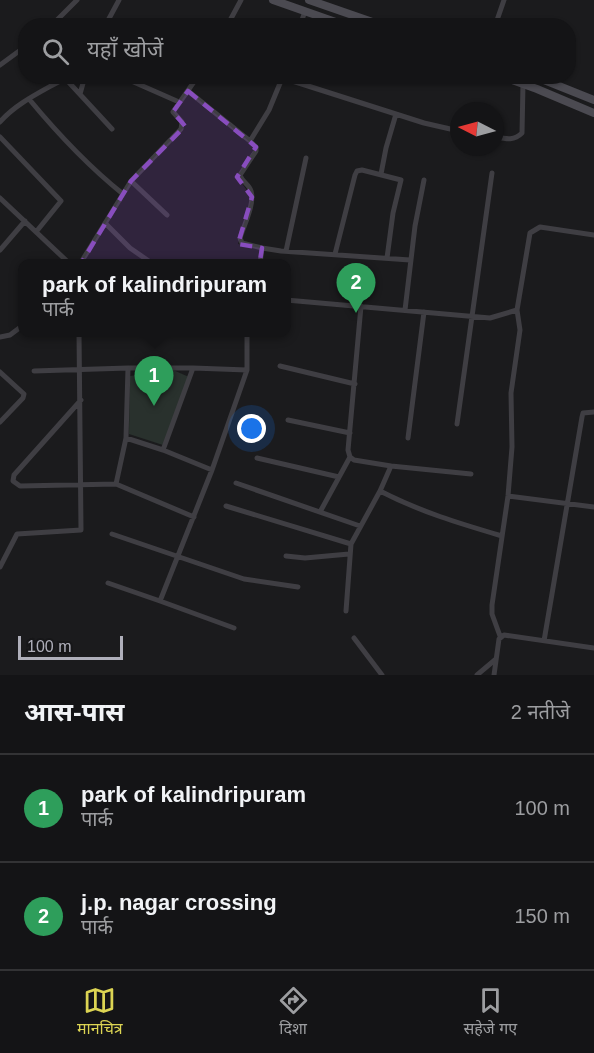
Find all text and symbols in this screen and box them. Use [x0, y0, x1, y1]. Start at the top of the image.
search box [18, 18, 576, 84]
icon: search [39, 35, 72, 68]
text: यहाँ खोजें [87, 37, 163, 62]
north arrow [450, 102, 504, 156]
popup [18, 259, 291, 337]
pin: 2 [336, 264, 376, 313]
text: park of kalindripuram [42, 272, 267, 297]
text: पार्क [42, 298, 74, 320]
pin: 1 [134, 356, 174, 406]
your location [237, 414, 266, 443]
scale bar [18, 633, 123, 660]
text: 100 m [27, 638, 71, 655]
text: आस-पास [24, 697, 124, 727]
text: 2 नतीजे [511, 701, 570, 723]
text: park of kalindripuram [81, 782, 306, 807]
text: 1 [38, 797, 49, 819]
text: 100 m [514, 797, 570, 819]
text: पार्क [81, 808, 113, 830]
text: j.p. nagar crossing [81, 890, 277, 915]
text: 2 [38, 905, 49, 927]
text: 150 m [514, 905, 570, 927]
text: पार्क [81, 916, 113, 938]
tab: मानचित्र [77, 984, 123, 1041]
tab: दिशा [277, 984, 310, 1041]
tab: सहेजे गए [464, 984, 517, 1041]

